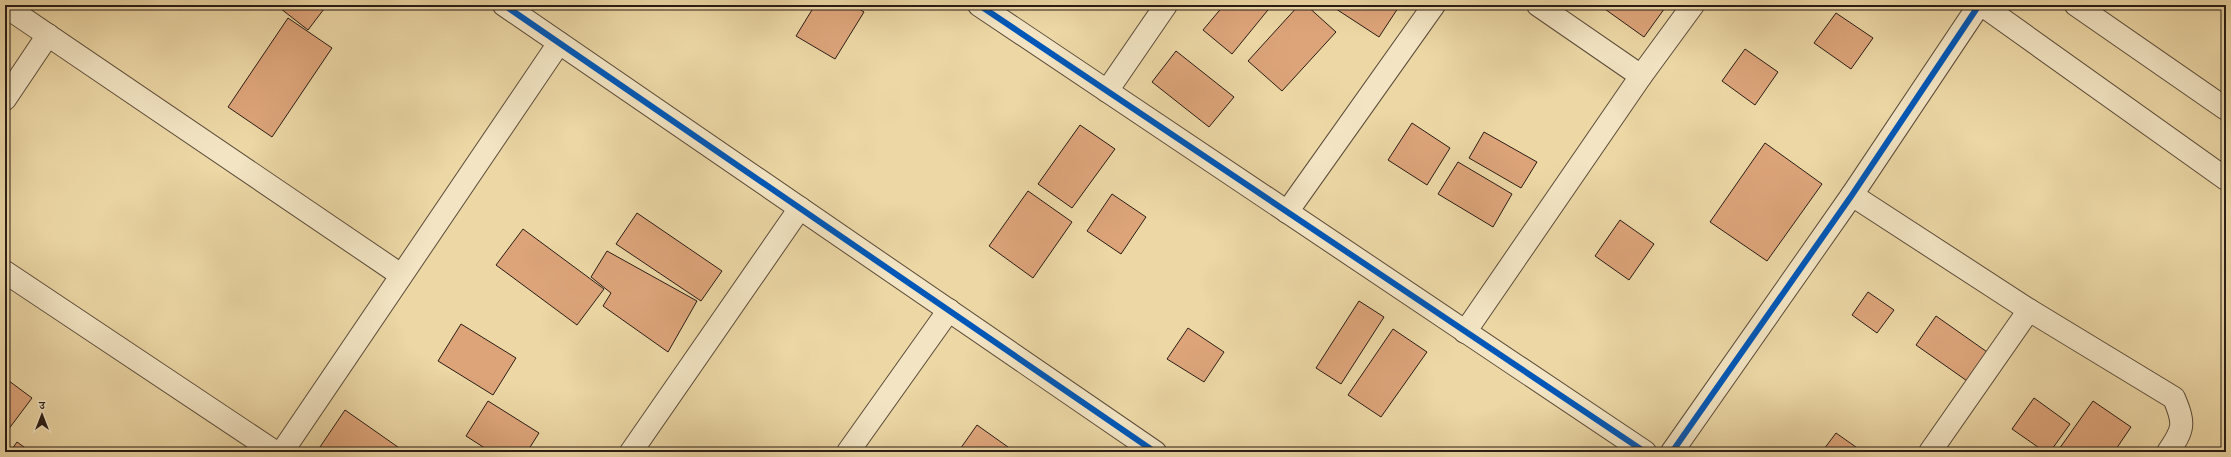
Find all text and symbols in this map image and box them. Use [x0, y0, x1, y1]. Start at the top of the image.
north arrow [22, 395, 62, 435]
text: उ [38, 399, 46, 414]

